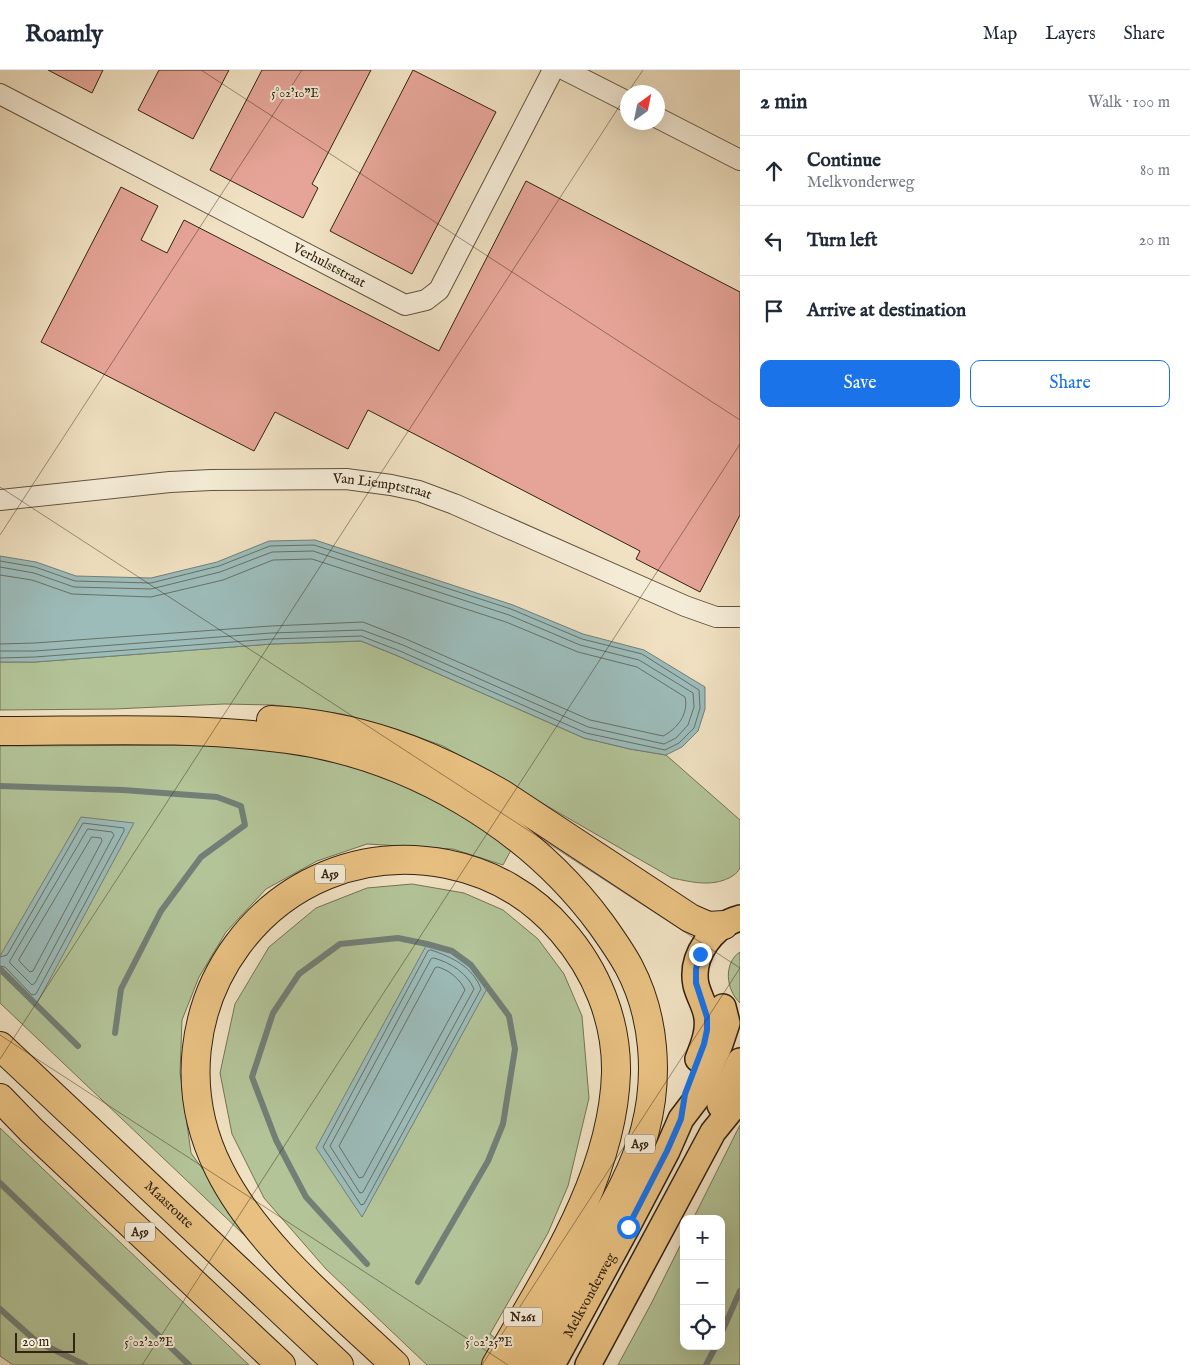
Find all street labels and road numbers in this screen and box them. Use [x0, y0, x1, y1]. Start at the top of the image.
street label: Verhulststraat [288, 238, 369, 292]
street label: Van Liemptstraat [332, 470, 434, 504]
road number: A59 [315, 864, 345, 884]
road number: A59 [625, 1134, 655, 1154]
street label: Maasroute [140, 1177, 198, 1233]
road number: A59 [125, 1222, 155, 1242]
street label: Melkvonderweg [559, 1250, 620, 1341]
road number: N261 [504, 1308, 542, 1326]

